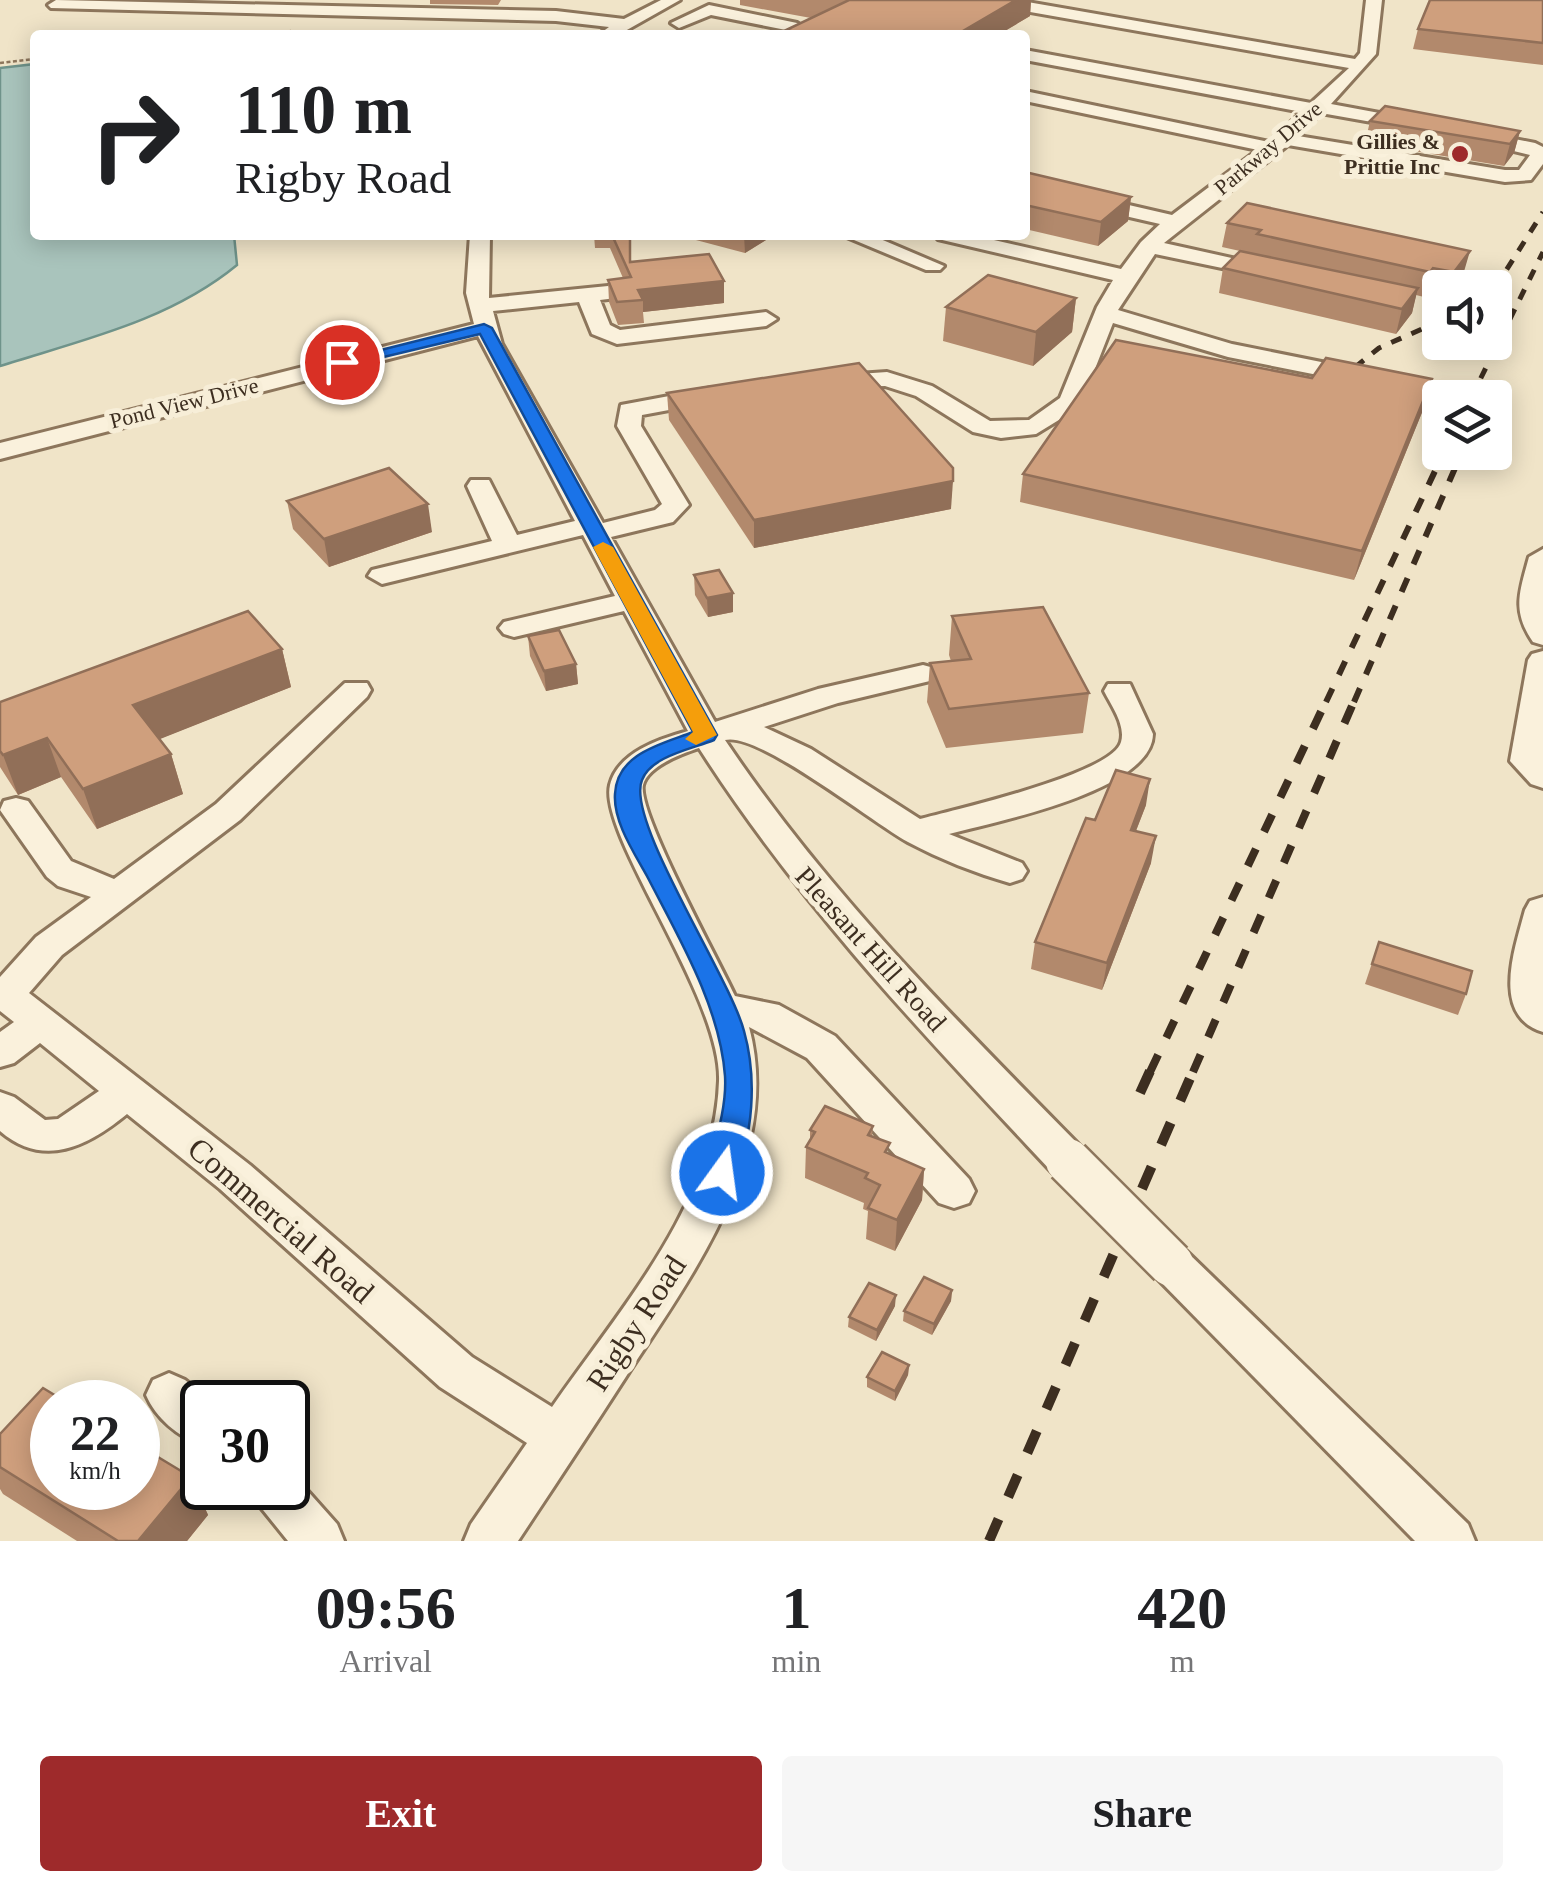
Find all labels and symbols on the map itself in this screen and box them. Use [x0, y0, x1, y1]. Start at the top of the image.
street label: Parkway Drive [1209, 96, 1327, 200]
place label: Gillies & Prittie Inc [1344, 129, 1440, 179]
marker: Gillies & Prittie Inc [1449, 143, 1471, 165]
pin [300, 320, 385, 405]
street label: Pond View Drive [107, 372, 261, 434]
street label: Pleasant Hill Road [789, 861, 953, 1037]
position arrow [670, 1121, 774, 1225]
street label: Commercial Road [181, 1130, 381, 1310]
street label: Rigby Road [579, 1249, 693, 1397]
speed limit sign: 30 [180, 1380, 310, 1510]

